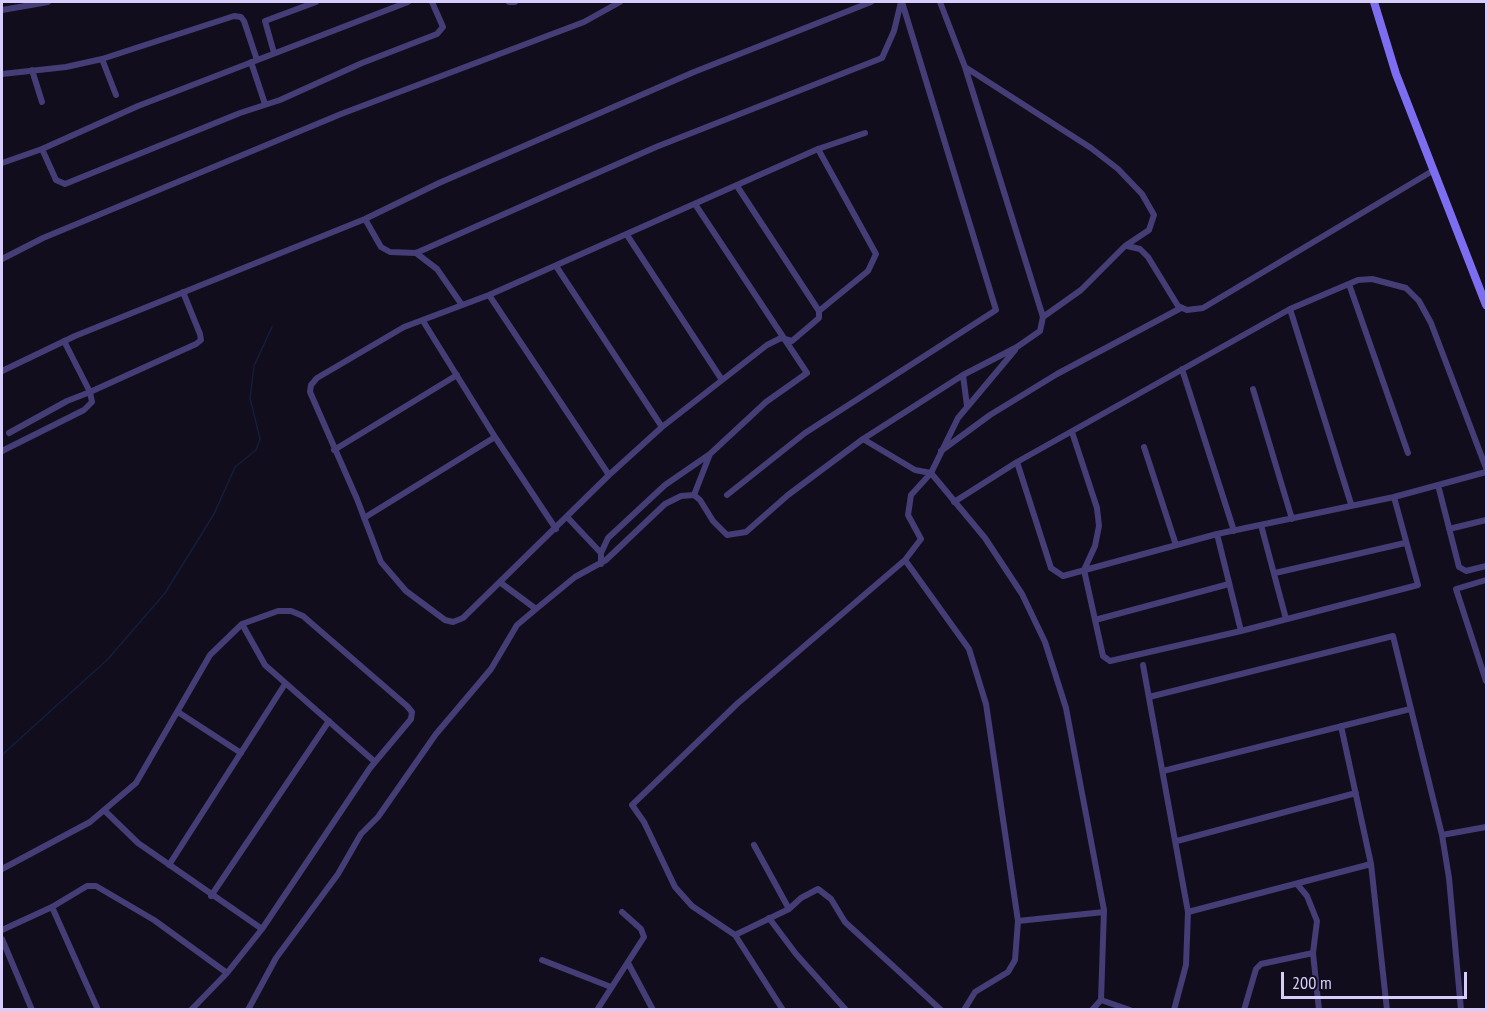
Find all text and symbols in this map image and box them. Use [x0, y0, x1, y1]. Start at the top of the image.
scale bar [1284, 960, 1470, 998]
text: 200 m [1292, 971, 1332, 994]

